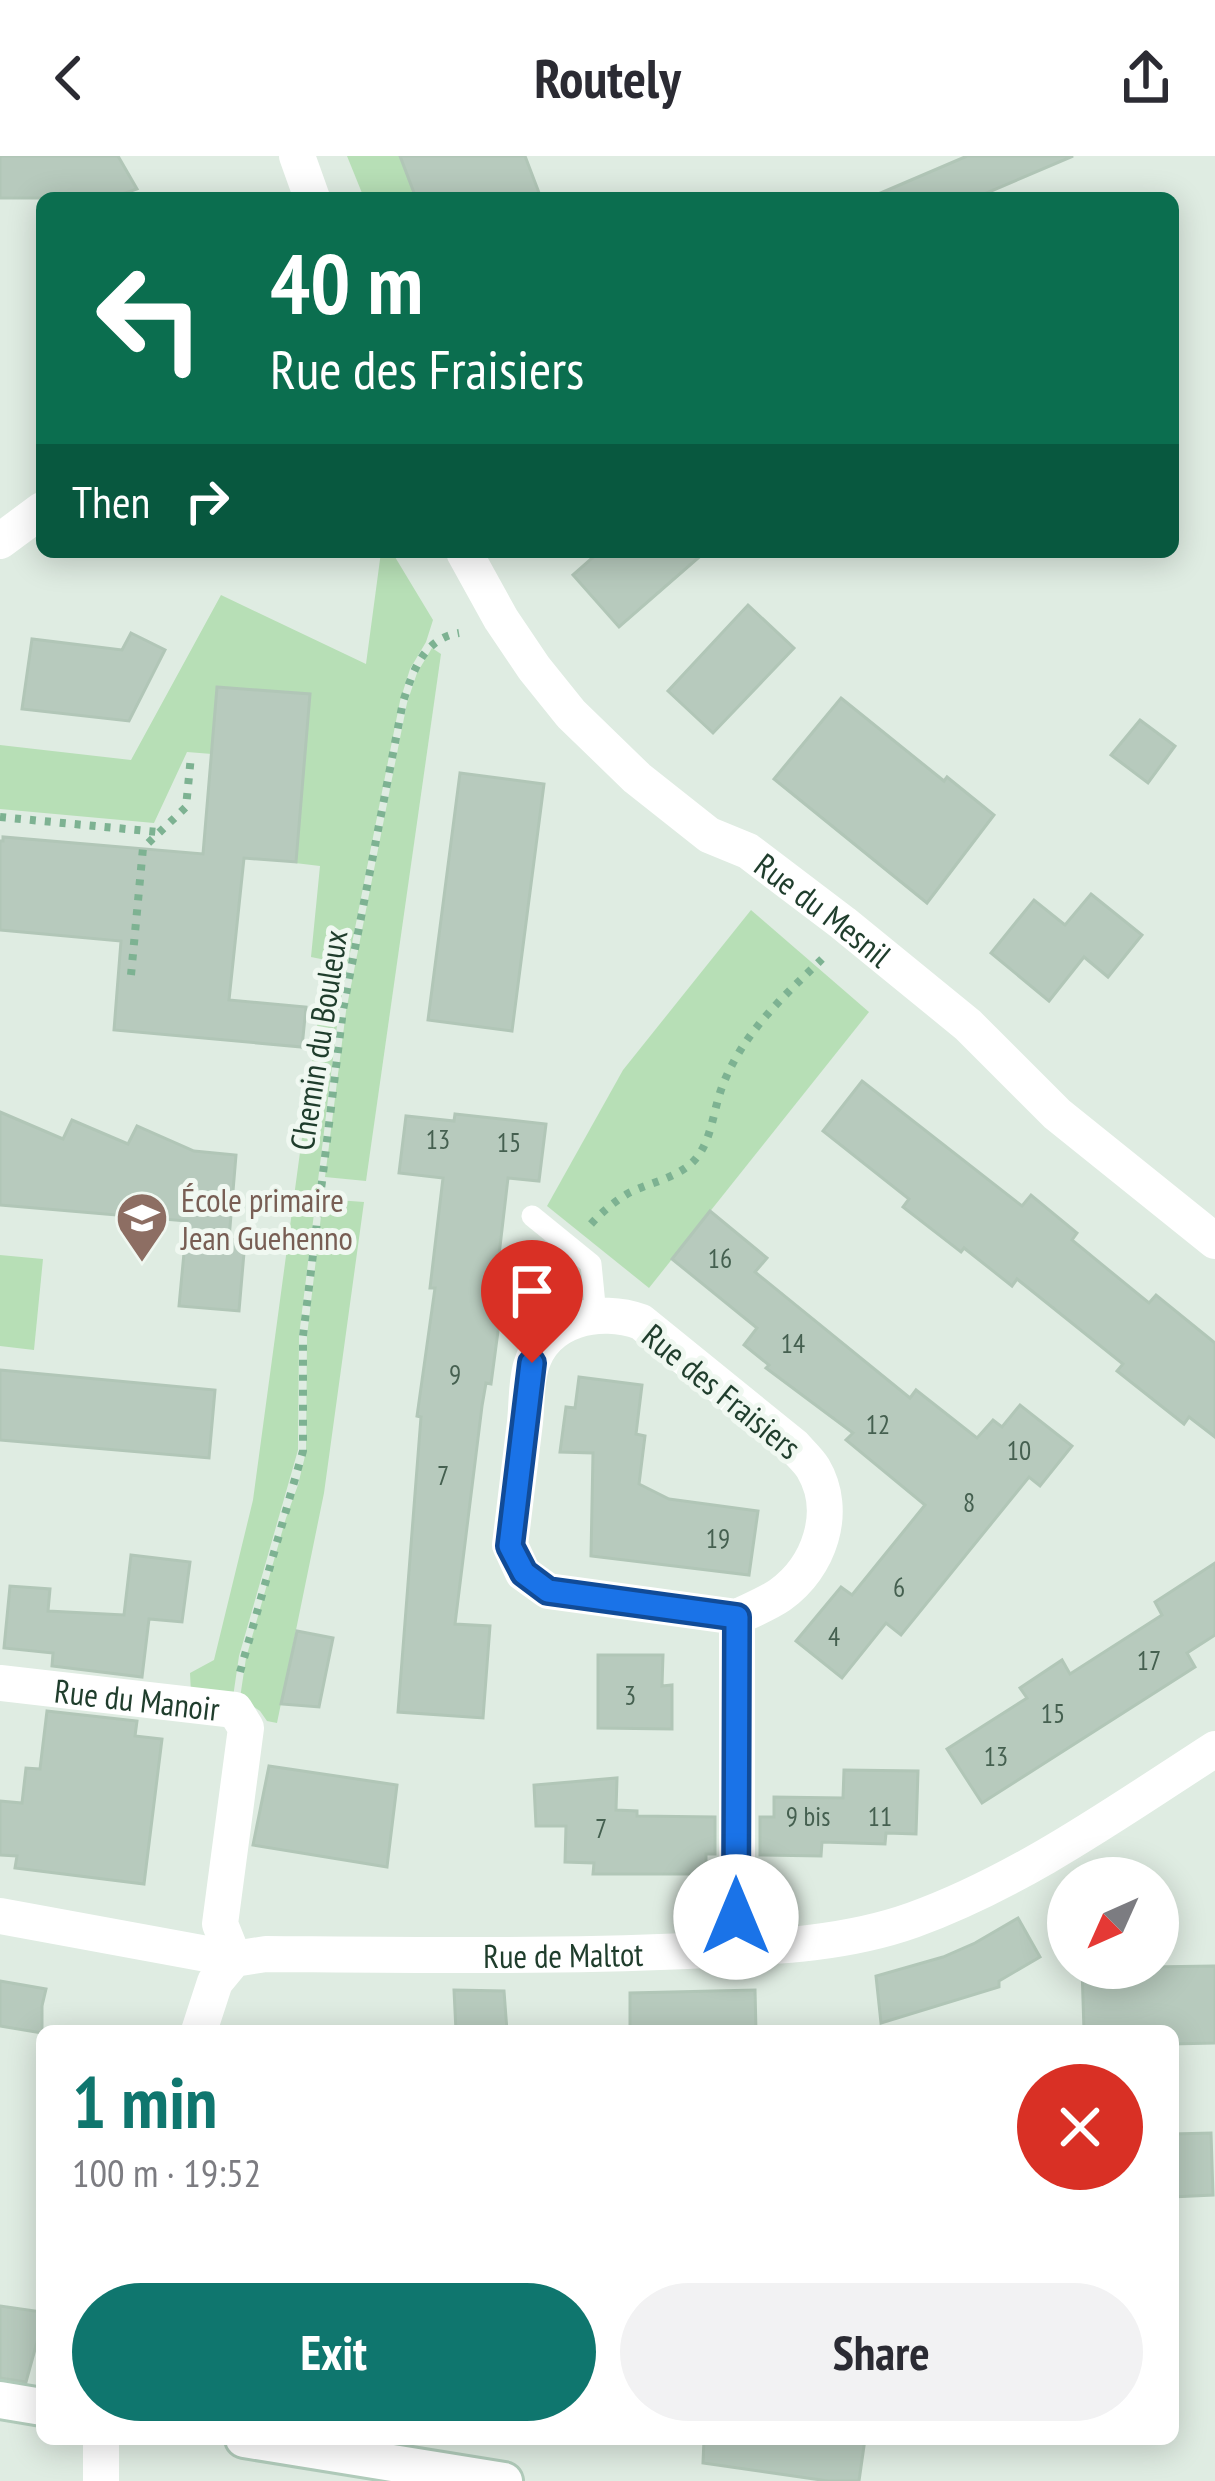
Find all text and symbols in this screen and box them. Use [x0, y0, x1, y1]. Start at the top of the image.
text: Routely [534, 43, 681, 113]
icon: back [36, 45, 102, 111]
icon: share [1113, 45, 1179, 111]
text: 40 m [270, 228, 423, 337]
icon: left [72, 240, 228, 396]
text: Rue des Fraisiers [270, 334, 584, 404]
icon: right [174, 468, 240, 534]
text: Then [72, 472, 150, 530]
street label: Rue du Mesnil [747, 843, 901, 976]
street label: Chemin du Bouleux [279, 927, 357, 1153]
house number: 13 [426, 1122, 450, 1156]
house number: 15 [497, 1125, 521, 1159]
place label: École primaire Jean Guehenno [180, 1178, 353, 1259]
school or university icon: École primaire Jean Guehenno [114, 1190, 170, 1264]
pin [481, 1240, 583, 1363]
house number: 16 [708, 1241, 732, 1275]
icon: arrive [499, 1258, 565, 1324]
street label: Rue des Fraisiers [634, 1314, 810, 1468]
house number: 14 [781, 1326, 805, 1360]
house number: 9 [449, 1357, 461, 1391]
house number: 12 [866, 1407, 890, 1441]
house number: 10 [1007, 1433, 1031, 1467]
house number: 7 [437, 1458, 449, 1492]
house number: 8 [963, 1485, 975, 1519]
house number: 19 [706, 1521, 730, 1555]
house number: 6 [893, 1570, 905, 1604]
house number: 4 [828, 1619, 840, 1653]
house number: 17 [1137, 1643, 1161, 1677]
street label: Rue du Manoir [52, 1668, 222, 1730]
house number: 3 [624, 1678, 636, 1712]
house number: 15 [1041, 1696, 1065, 1730]
house number: 13 [984, 1739, 1008, 1773]
house number: 9 bis [786, 1799, 830, 1833]
house number: 11 [868, 1799, 892, 1833]
house number: 7 [595, 1811, 607, 1845]
position arrow [673, 1854, 799, 1980]
north arrow [1047, 1857, 1179, 1989]
map controls [1047, 1857, 1179, 1989]
street label: Rue de Maltot [483, 1931, 644, 1977]
text: 1 min [72, 2055, 217, 2148]
button: close [1017, 2064, 1143, 2190]
text: 100 m · 19:52 [72, 2147, 261, 2198]
button: Exit [72, 2283, 596, 2421]
button: Share [620, 2283, 1143, 2421]

